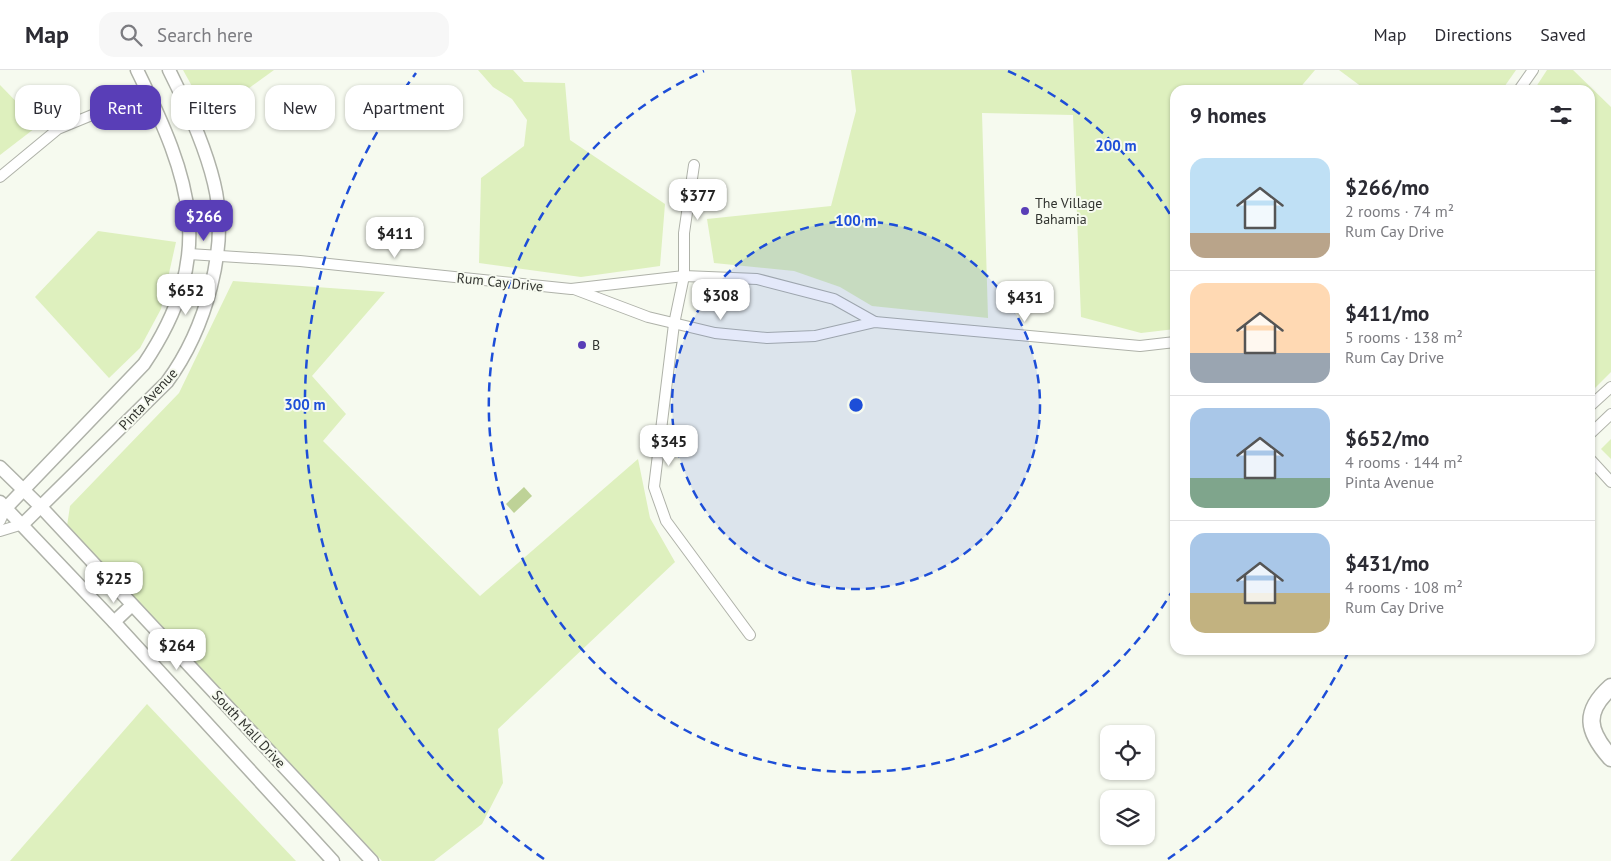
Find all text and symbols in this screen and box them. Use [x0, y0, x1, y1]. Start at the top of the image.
search box [99, 12, 449, 57]
text: Map [25, 19, 69, 50]
icon: search [117, 21, 145, 49]
text: Search here [157, 23, 253, 47]
text: Map [1374, 23, 1406, 46]
text: Directions [1434, 23, 1512, 46]
text: Saved [1540, 23, 1586, 46]
chip: Buy [15, 85, 80, 130]
chip: Rent [90, 85, 161, 130]
chip: Filters [171, 85, 255, 130]
chip: New [265, 85, 335, 130]
chip: Apartment [345, 85, 463, 130]
icon: filters [1547, 101, 1575, 129]
text: 9 homes [1190, 102, 1266, 129]
text: 200 m [1095, 136, 1137, 155]
text: $266/mo [1345, 174, 1429, 201]
pin: $377 [668, 178, 728, 221]
icon: home [1230, 178, 1290, 238]
text: $377 [680, 185, 716, 205]
place label: The Village Bahamia [1035, 194, 1102, 228]
pin: $266 [174, 200, 234, 242]
text: 2 rooms · 74 m² [1345, 201, 1454, 221]
marker: The Village Bahamia [1019, 205, 1031, 217]
text: $266 [186, 206, 222, 226]
text: 100 m [835, 211, 877, 230]
pin: $411 [365, 216, 425, 259]
text: Rum Cay Drive [1345, 221, 1444, 241]
text: $411 [377, 223, 413, 243]
street label: Rum Cay Drive [456, 269, 544, 295]
pin: $652 [156, 274, 216, 316]
pin: $308 [691, 278, 751, 321]
text: $652 [168, 280, 204, 300]
pin: $431 [995, 280, 1055, 323]
text: $308 [703, 285, 739, 305]
text: $431 [1007, 287, 1043, 307]
text: $411/mo [1345, 300, 1429, 327]
icon: home [1230, 303, 1290, 363]
text: 5 rooms · 138 m² [1345, 327, 1463, 347]
place label: B [592, 336, 600, 354]
marker: B [576, 339, 588, 351]
text: Rum Cay Drive [1345, 347, 1444, 367]
street label: Pinta Avenue [115, 364, 181, 434]
text: 300 m [284, 395, 326, 414]
centre of rings [847, 396, 865, 414]
pin: $345 [639, 424, 699, 467]
text: $652/mo [1345, 425, 1429, 452]
icon: home [1230, 428, 1290, 488]
text: $345 [651, 431, 687, 451]
text: 4 rooms · 144 m² [1345, 452, 1463, 472]
text: Pinta Avenue [1345, 472, 1434, 492]
text: $431/mo [1345, 550, 1429, 577]
icon: home [1230, 553, 1290, 613]
pin: $225 [84, 562, 144, 604]
text: $225 [96, 568, 132, 588]
text: 4 rooms · 108 m² [1345, 577, 1463, 597]
text: Rum Cay Drive [1345, 597, 1444, 617]
pin: $264 [147, 628, 207, 671]
text: $264 [159, 635, 195, 655]
street label: South Mall Drive [208, 686, 290, 772]
map controls [1100, 725, 1155, 845]
button: locate [1100, 725, 1155, 780]
button: layers [1100, 790, 1155, 845]

